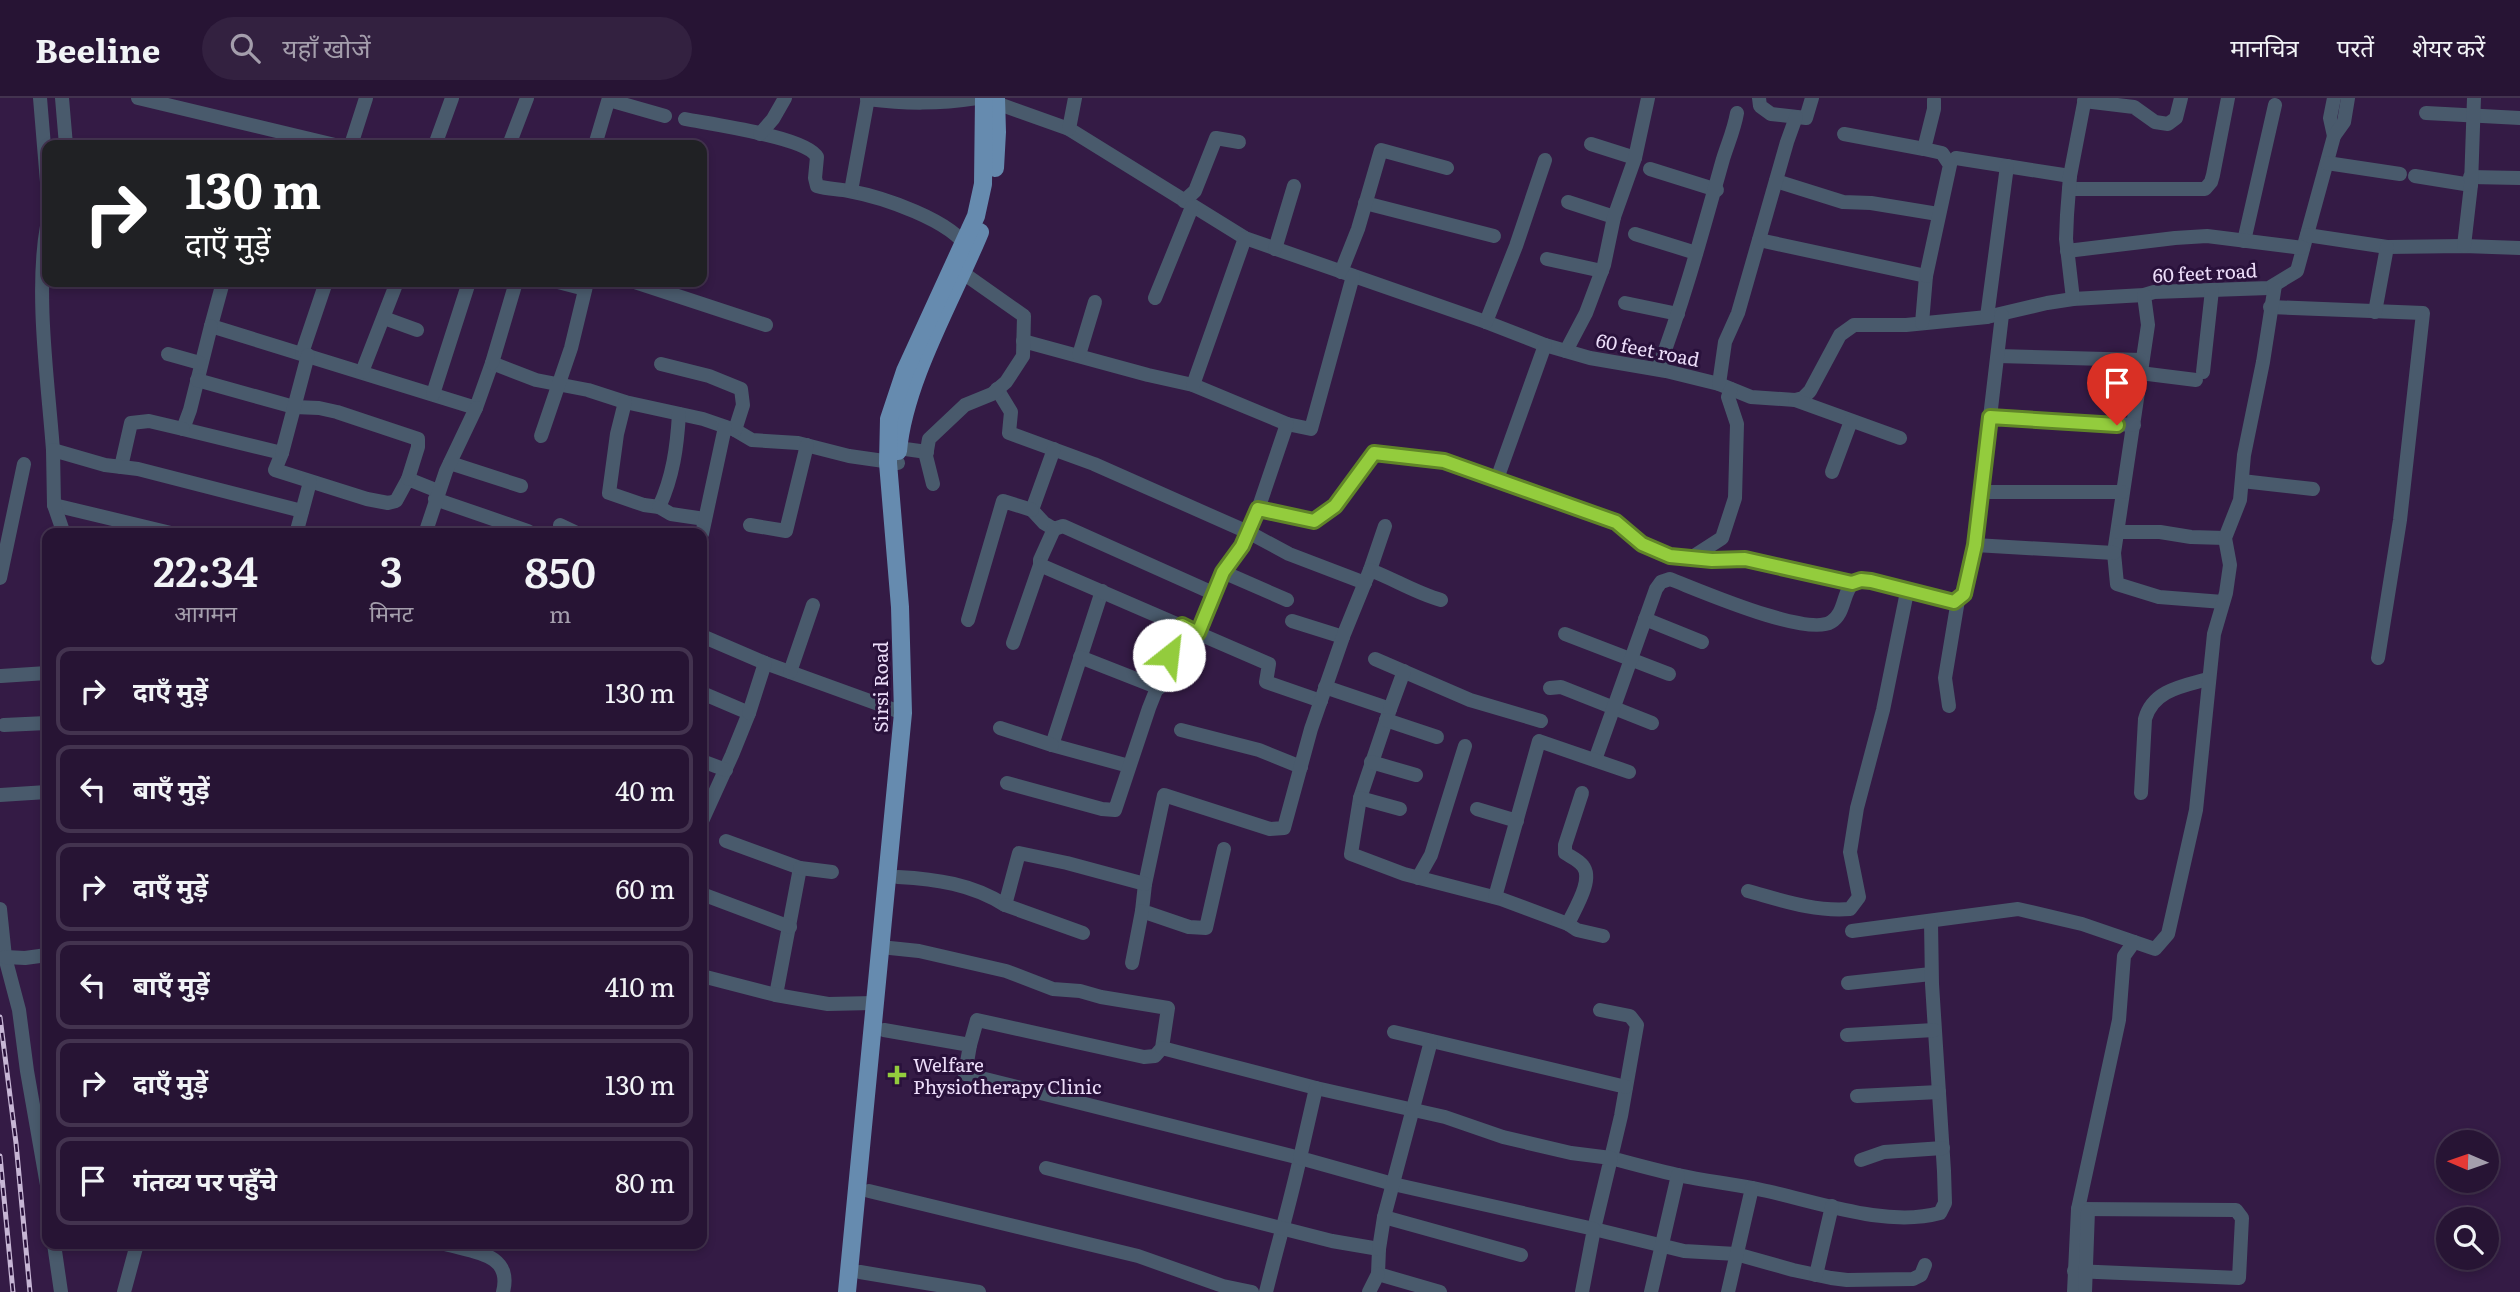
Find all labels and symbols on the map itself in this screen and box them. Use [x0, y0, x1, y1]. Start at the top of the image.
street label: 60 feet road [2152, 255, 2258, 289]
street label: 60 feet road [1594, 325, 1702, 373]
pin [2087, 353, 2147, 425]
position arrow [1132, 618, 1206, 692]
street label: Sirsi Road [866, 641, 894, 733]
place label: Welfare Physiotherapy Clinic [913, 1050, 1101, 1100]
marker: Welfare Physiotherapy Clinic [887, 1065, 907, 1085]
north arrow [2436, 1130, 2499, 1194]

